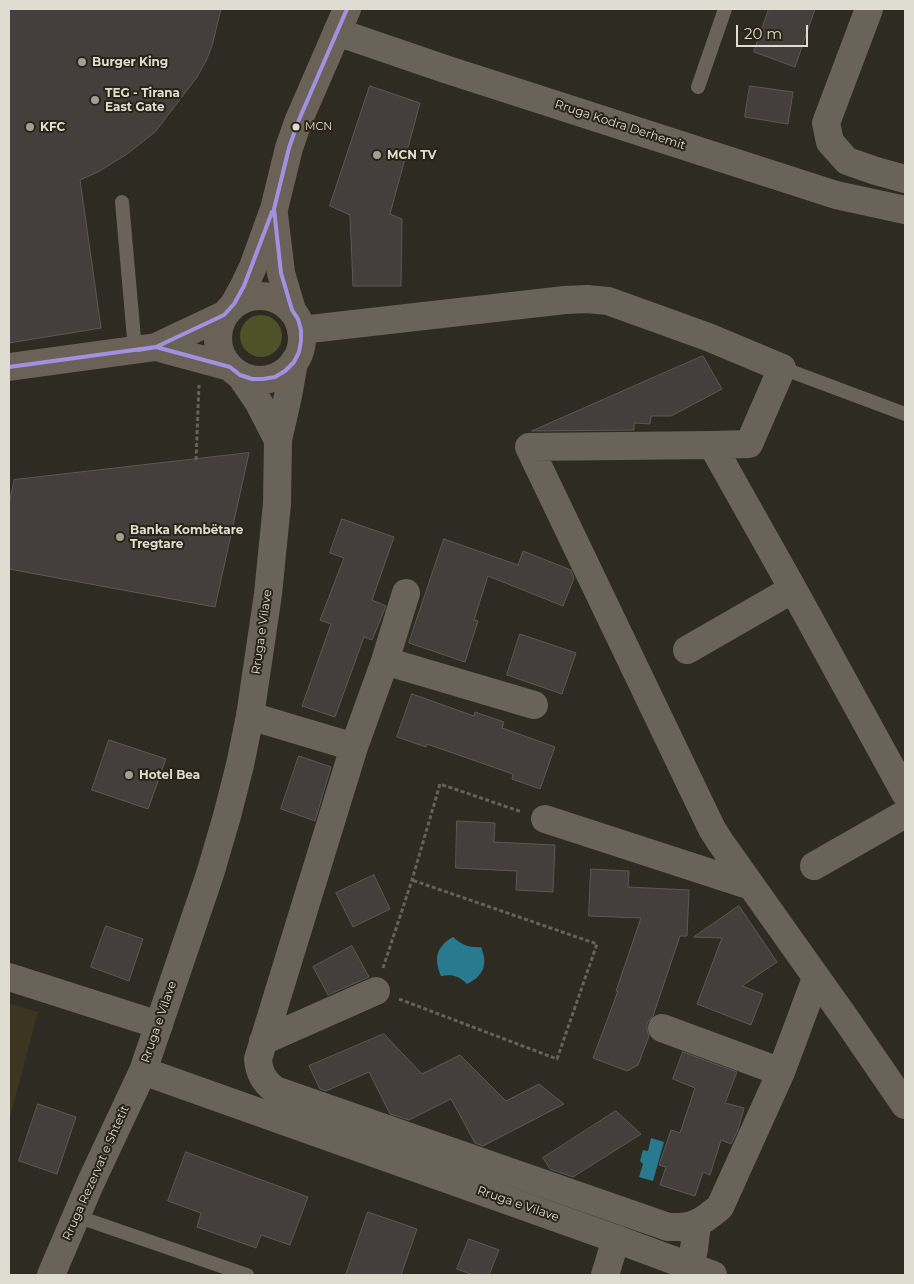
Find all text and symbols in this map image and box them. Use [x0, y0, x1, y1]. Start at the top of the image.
scale bar [739, 15, 812, 47]
text: 20 m [744, 24, 782, 43]
place label: Burger King [92, 55, 168, 69]
marker: Burger King [76, 56, 88, 68]
place label: TEG - Tirana East Gate [105, 86, 180, 114]
marker: TEG - Tirana East Gate [89, 94, 101, 106]
street label: Rruga Kodra Derhemit [553, 97, 687, 153]
place label: KFC [40, 120, 65, 134]
place label: MCN [305, 120, 332, 134]
marker: KFC [24, 121, 36, 133]
marker: MCN [291, 122, 301, 132]
place label: MCN TV [387, 148, 436, 162]
marker: MCN TV [371, 149, 383, 161]
place label: Banka Kombëtare Tregtare [130, 523, 243, 551]
marker: Banka Kombëtare Tregtare [114, 531, 126, 543]
street label: Rruga e Vilave [249, 589, 275, 675]
place label: Hotel Bea [139, 768, 200, 782]
marker: Hotel Bea [123, 769, 135, 781]
street label: Rruga e Vilave [138, 979, 180, 1065]
street label: Rruga Rezervat e Shtetit [60, 1103, 132, 1243]
street label: Rruga e Vilave [475, 1183, 561, 1225]

